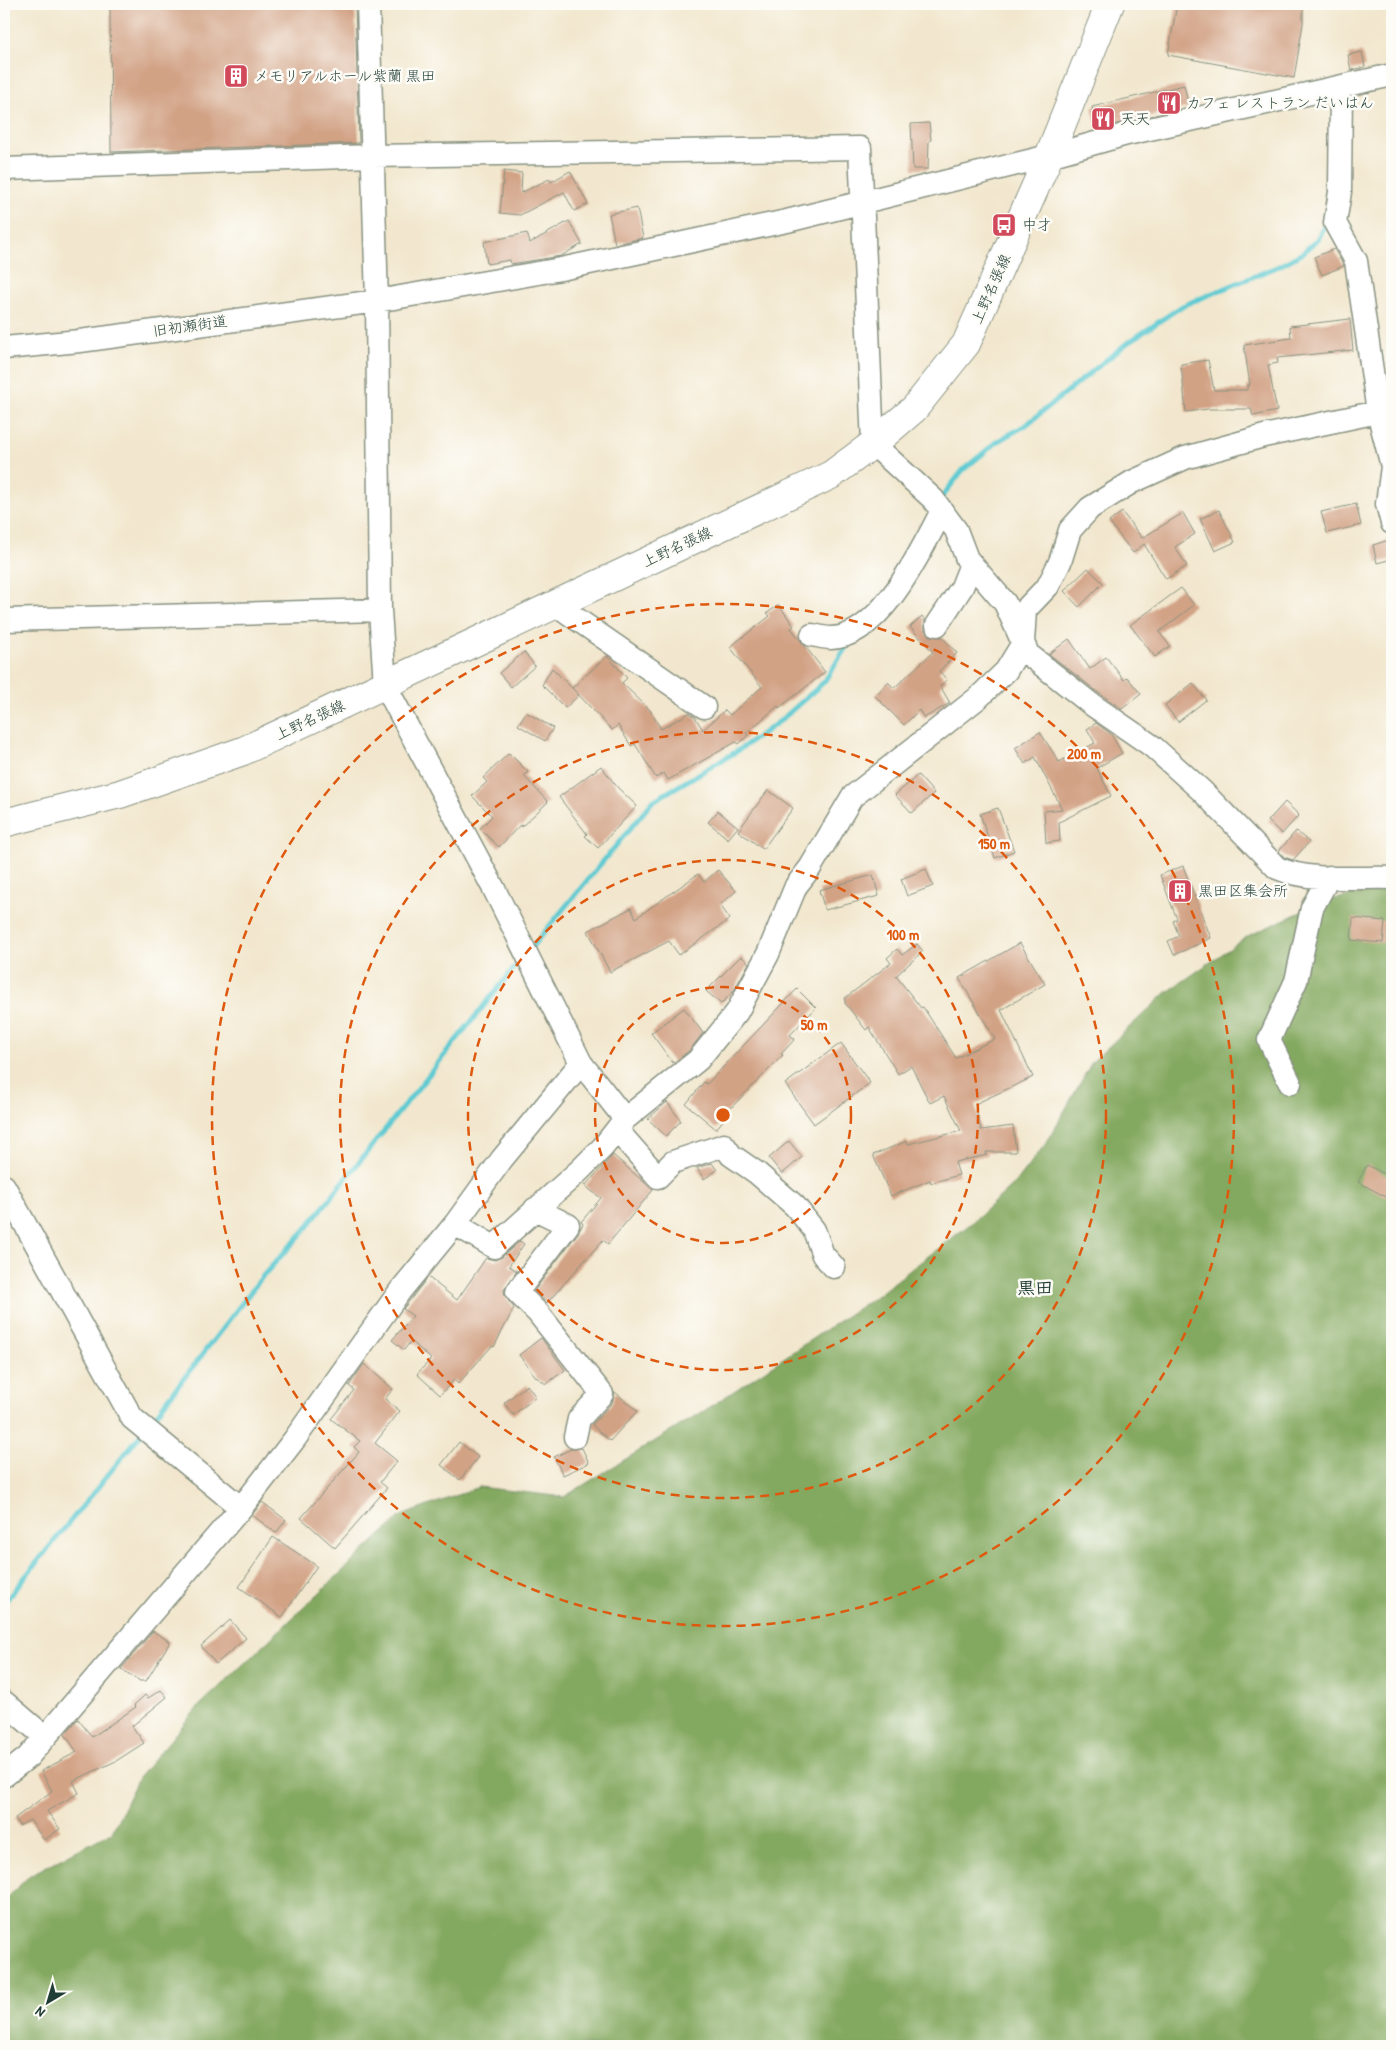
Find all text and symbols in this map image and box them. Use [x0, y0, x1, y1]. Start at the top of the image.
building icon: メモリアルホール紫蘭 黒田 [223, 63, 249, 89]
place label: メモリアルホール紫蘭 黒田 [254, 65, 436, 86]
restaurant icon: カフェ レストラン だいはん [1156, 90, 1182, 116]
place label: カフェ レストラン だいはん [1186, 92, 1374, 113]
restaurant icon: 天天 [1090, 106, 1116, 132]
place label: 天天 [1120, 108, 1150, 129]
bus stop icon: 中才 [991, 212, 1017, 238]
place label: 中才 [1022, 214, 1052, 235]
street label: 上野名張線 [966, 250, 1015, 327]
street label: 旧初瀬街道 [151, 310, 229, 341]
street label: 上野名張線 [638, 521, 715, 572]
street label: 上野名張線 [271, 694, 348, 745]
text: 200 m [1067, 743, 1101, 764]
text: 150 m [978, 833, 1010, 854]
building icon: 黒田区集会所 [1167, 878, 1193, 904]
place label: 黒田区集会所 [1198, 880, 1288, 901]
text: 100 m [887, 924, 919, 945]
text: 50 m [801, 1014, 827, 1035]
centre of rings [714, 1106, 732, 1124]
district label: 黒田 [1017, 1275, 1053, 1300]
north arrow [22, 1978, 72, 2028]
text: N [30, 2003, 48, 2022]

